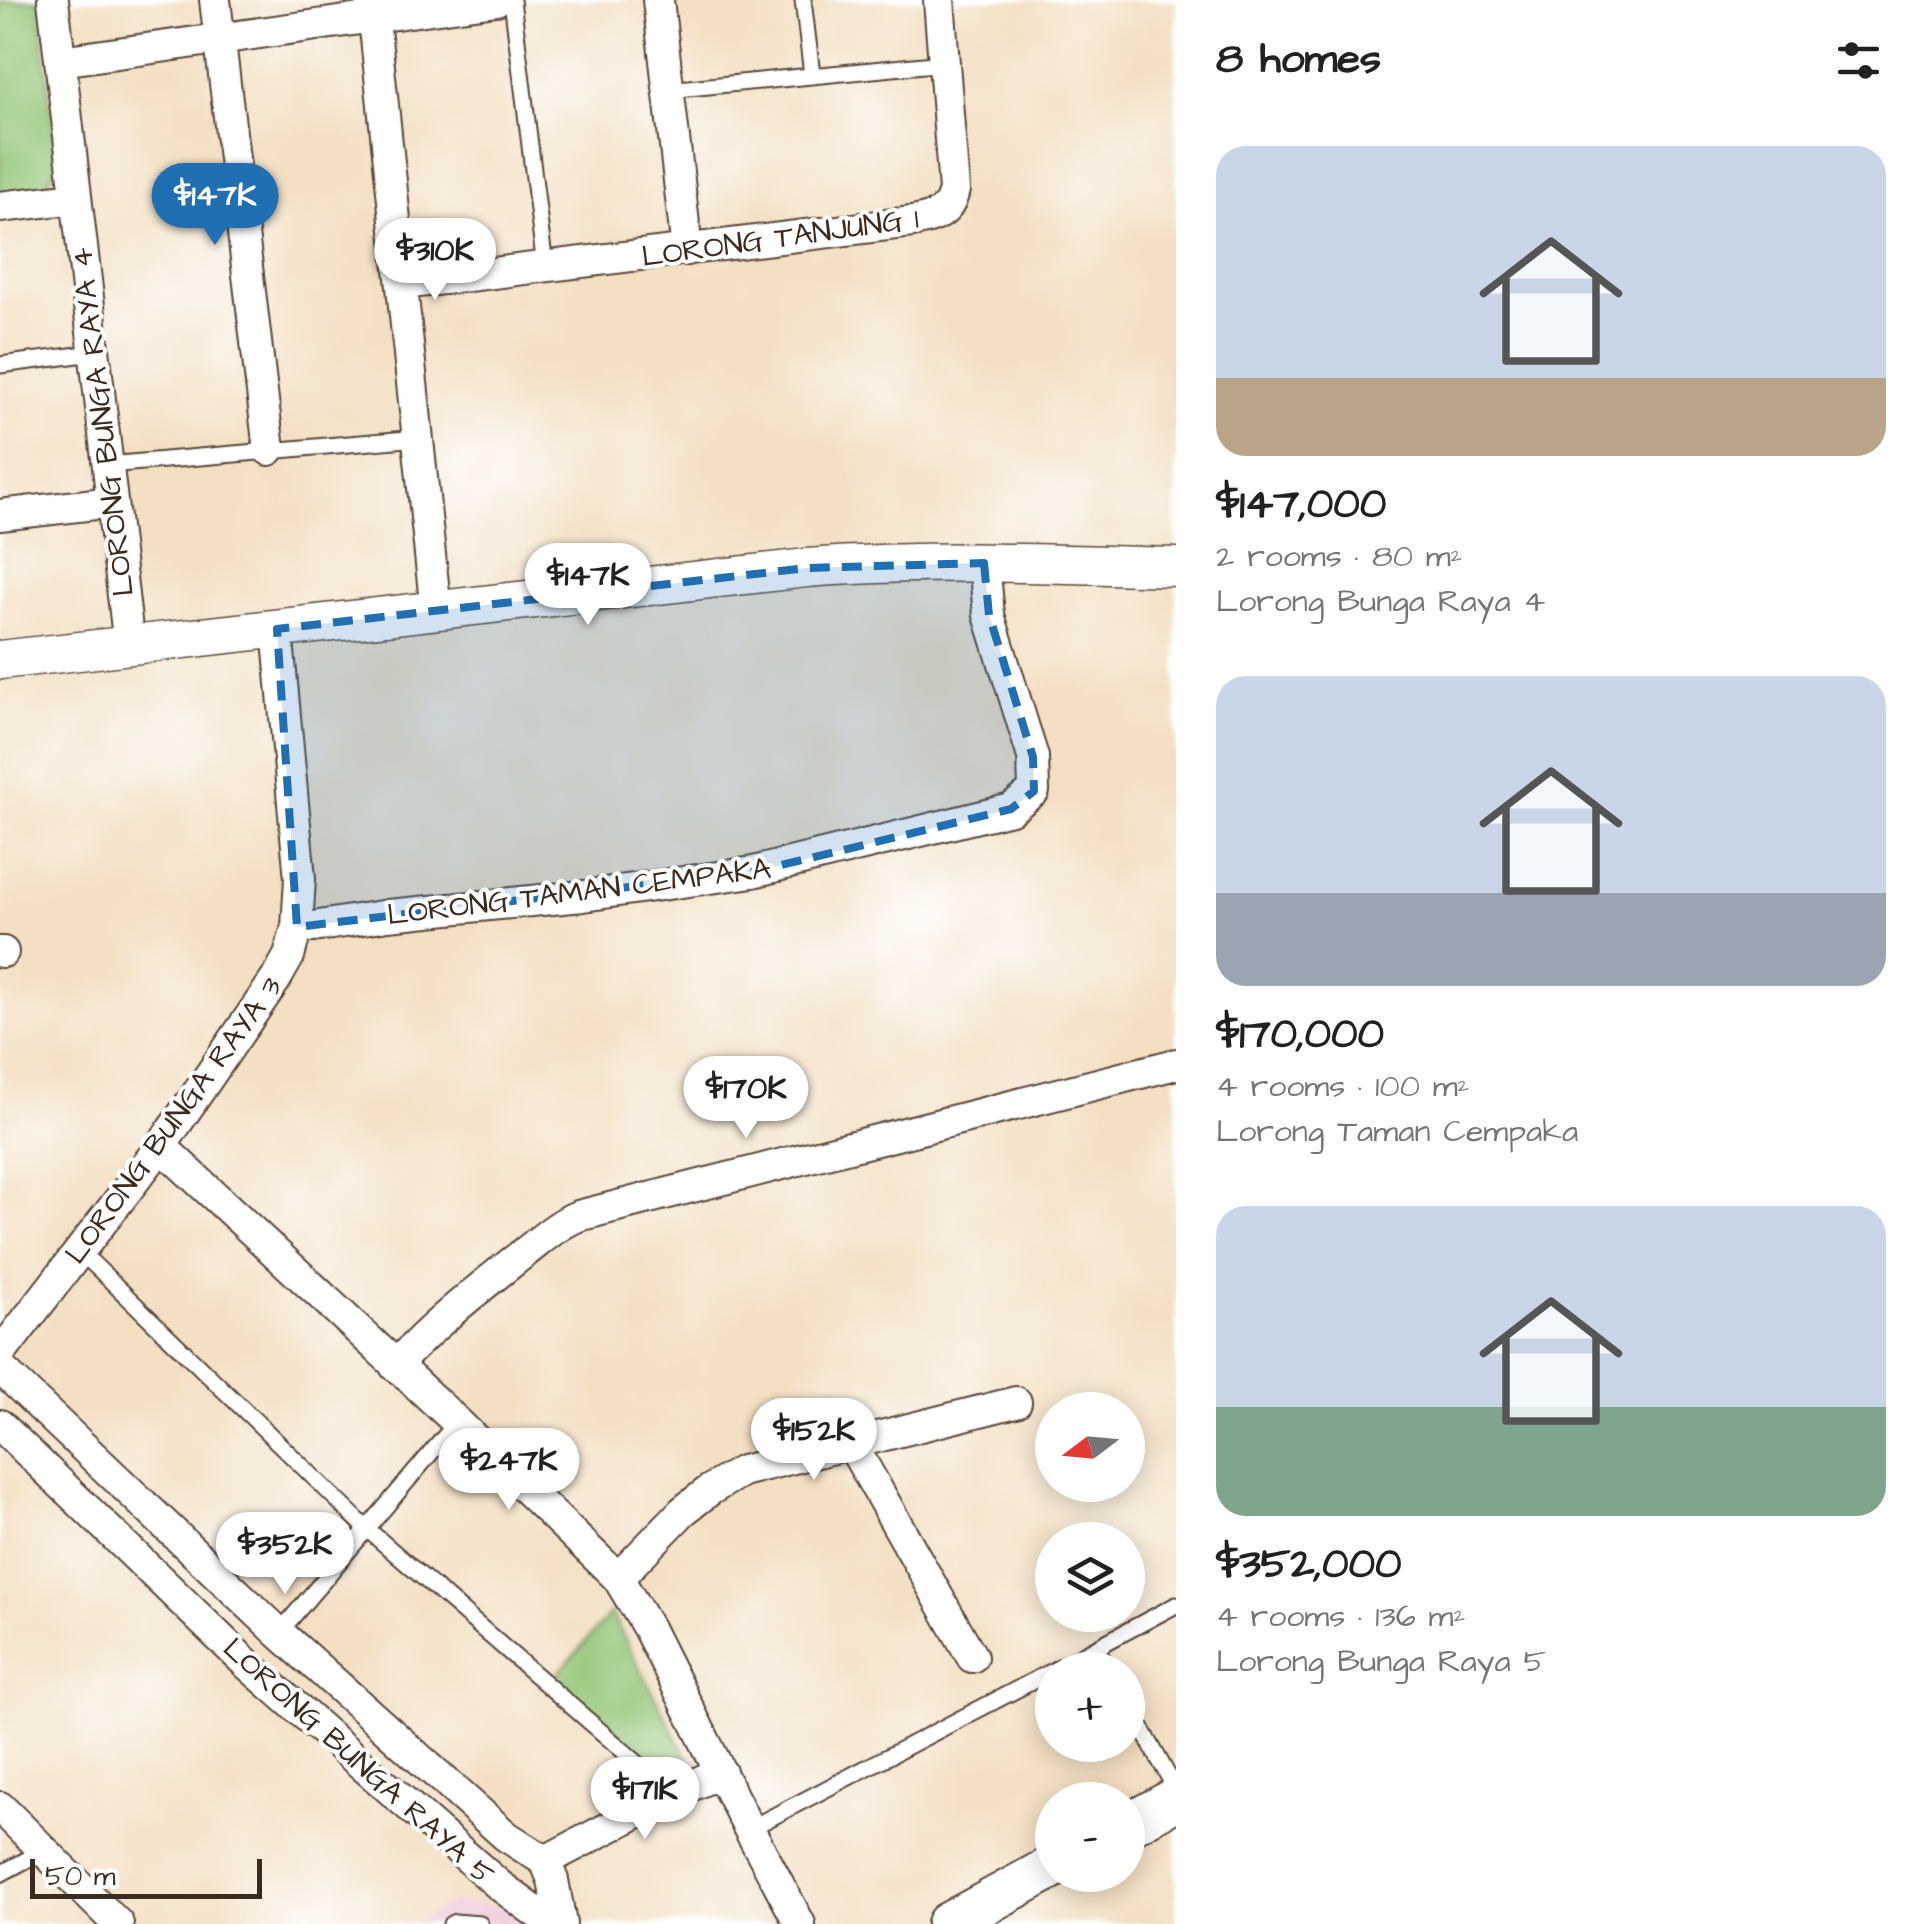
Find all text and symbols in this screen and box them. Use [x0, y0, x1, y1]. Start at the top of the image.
text: 8 homes [1216, 31, 1381, 89]
icon: filters [1831, 33, 1886, 88]
pin: $147K [145, 163, 285, 248]
text: $147K [174, 173, 256, 218]
street label: LORONG TANJUNG 1 [639, 198, 921, 278]
icon: home [1461, 211, 1641, 391]
pin: $310K [365, 218, 505, 303]
text: $310K [396, 228, 474, 273]
street label: LORONG BUNGA RAYA 4 [61, 245, 145, 599]
text: $147,000 [1216, 476, 1386, 534]
text: 2 rooms · 80 m² [1216, 534, 1463, 579]
pin: $147K [518, 543, 658, 628]
text: $147K [547, 553, 629, 598]
text: Lorong Bunga Raya 4 [1216, 579, 1545, 624]
icon: home [1461, 741, 1641, 921]
street label: LORONG TAMAN CEMPAKA [385, 848, 773, 936]
street label: LORONG BUNGA RAYA 3 [55, 968, 293, 1273]
text: $170,000 [1216, 1006, 1384, 1064]
pin: $170K [676, 1056, 816, 1141]
text: 4 rooms · 100 m² [1216, 1064, 1470, 1109]
text: $170K [705, 1066, 787, 1111]
text: Lorong Taman Cempaka [1216, 1109, 1578, 1154]
icon: home [1461, 1271, 1641, 1451]
north arrow [1035, 1392, 1145, 1502]
map controls [1035, 1392, 1145, 1892]
pin: $152K [744, 1398, 884, 1483]
text: $152K [773, 1408, 855, 1453]
pin: $247K [439, 1428, 579, 1513]
text: $247K [461, 1438, 557, 1483]
pin: $352K [215, 1512, 355, 1597]
text: $352K [238, 1522, 332, 1567]
button: layers [1035, 1522, 1145, 1632]
text: $352,000 [1216, 1536, 1401, 1594]
text: 4 rooms · 136 m² [1216, 1594, 1466, 1639]
street label: LORONG BUNGA RAYA 5 [213, 1628, 503, 1895]
text: Lorong Bunga Raya 5 [1216, 1639, 1546, 1684]
button: + [1035, 1652, 1145, 1762]
pin: $171K [575, 1757, 715, 1842]
text: $171K [612, 1767, 678, 1812]
button: − [1035, 1782, 1145, 1892]
scale bar [30, 1854, 262, 1898]
text: 50 m [45, 1857, 116, 1896]

